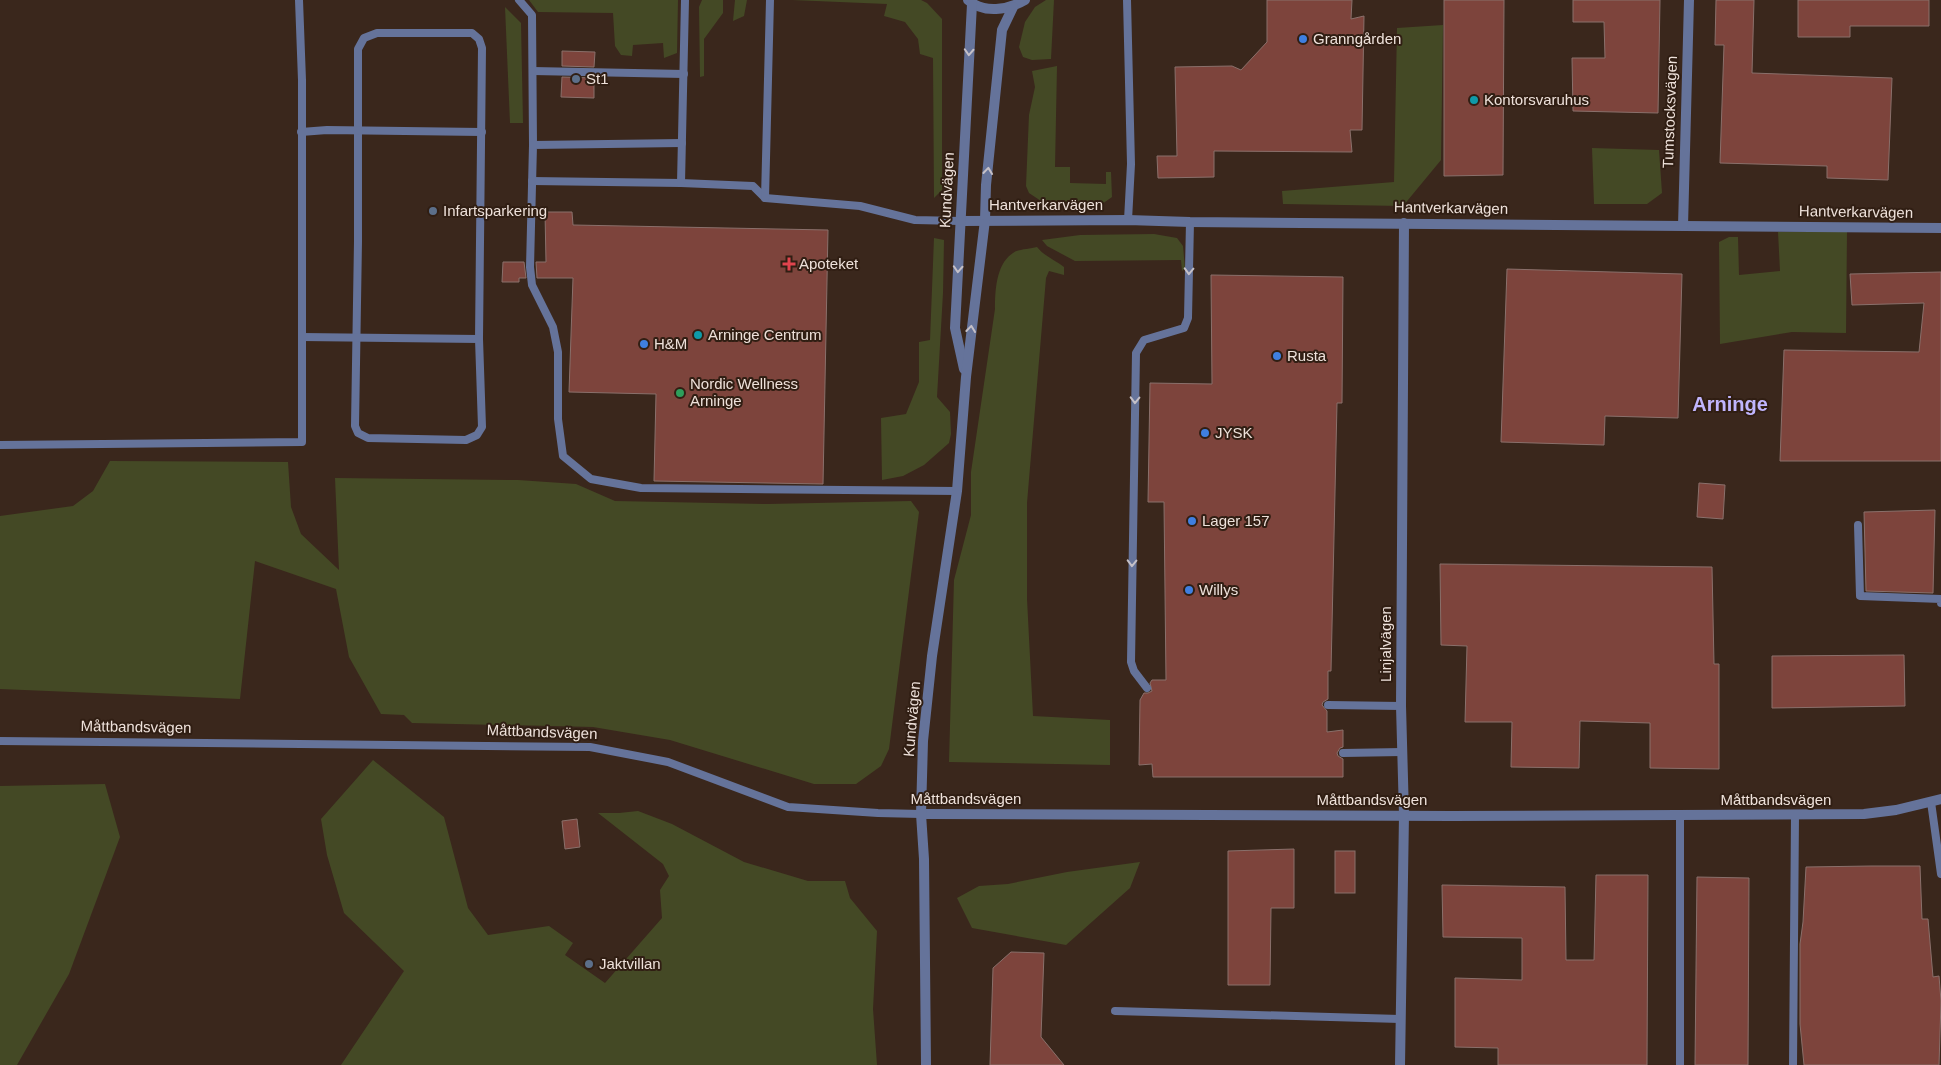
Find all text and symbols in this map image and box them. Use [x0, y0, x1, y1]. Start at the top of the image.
place label: Granngården [1313, 30, 1401, 47]
marker: Granngården [1297, 33, 1309, 45]
one-way arrow [964, 49, 975, 57]
street label: Tumstocksvägen [1659, 55, 1680, 169]
place label: St1 [586, 70, 609, 87]
marker: St1 [570, 73, 582, 85]
place label: Kontorsvaruhus [1484, 91, 1589, 108]
marker: Kontorsvaruhus [1468, 94, 1480, 106]
street label: Kundvägen [936, 152, 957, 228]
one-way arrow [982, 167, 993, 175]
street label: Hantverkarvägen [989, 196, 1103, 213]
street label: Hantverkarvägen [1394, 198, 1508, 217]
place label: Infartsparkering [443, 202, 547, 219]
street label: Hantverkarvägen [1799, 202, 1913, 221]
marker: Infartsparkering [427, 205, 439, 217]
place label: Apoteket [799, 255, 859, 272]
marker: Apoteket [783, 258, 795, 270]
one-way arrow [953, 266, 963, 274]
one-way arrow [1184, 268, 1194, 275]
one-way arrow [965, 325, 976, 333]
place label: Arninge Centrum [708, 326, 821, 343]
marker: Arninge Centrum [692, 329, 704, 341]
place label: H&M [654, 335, 687, 352]
marker: H&M [638, 338, 650, 350]
place label: Rusta [1287, 347, 1327, 364]
marker: Rusta [1271, 350, 1283, 362]
place label: Nordic Wellness Arninge [690, 375, 798, 409]
marker: Nordic Wellness Arninge [674, 387, 686, 399]
district label: Arninge [1692, 393, 1768, 415]
one-way arrow [1130, 397, 1140, 405]
place label: JYSK [1215, 424, 1253, 441]
marker: JYSK [1199, 427, 1211, 439]
place label: Lager 157 [1202, 512, 1270, 529]
marker: Lager 157 [1186, 515, 1198, 527]
one-way arrow [1127, 559, 1138, 567]
place label: Willys [1199, 581, 1238, 598]
marker: Willys [1183, 584, 1195, 596]
street label: Linjalvägen [1377, 606, 1394, 682]
street label: Kundvägen [900, 680, 923, 758]
street label: Måttbandsvägen [80, 717, 192, 736]
street label: Måttbandsvägen [486, 721, 598, 742]
street label: Måttbandsvägen [911, 790, 1021, 807]
street label: Måttbandsvägen [1317, 791, 1427, 808]
street label: Måttbandsvägen [1721, 791, 1831, 808]
place label: Jaktvillan [599, 955, 661, 972]
marker: Jaktvillan [583, 958, 595, 970]

